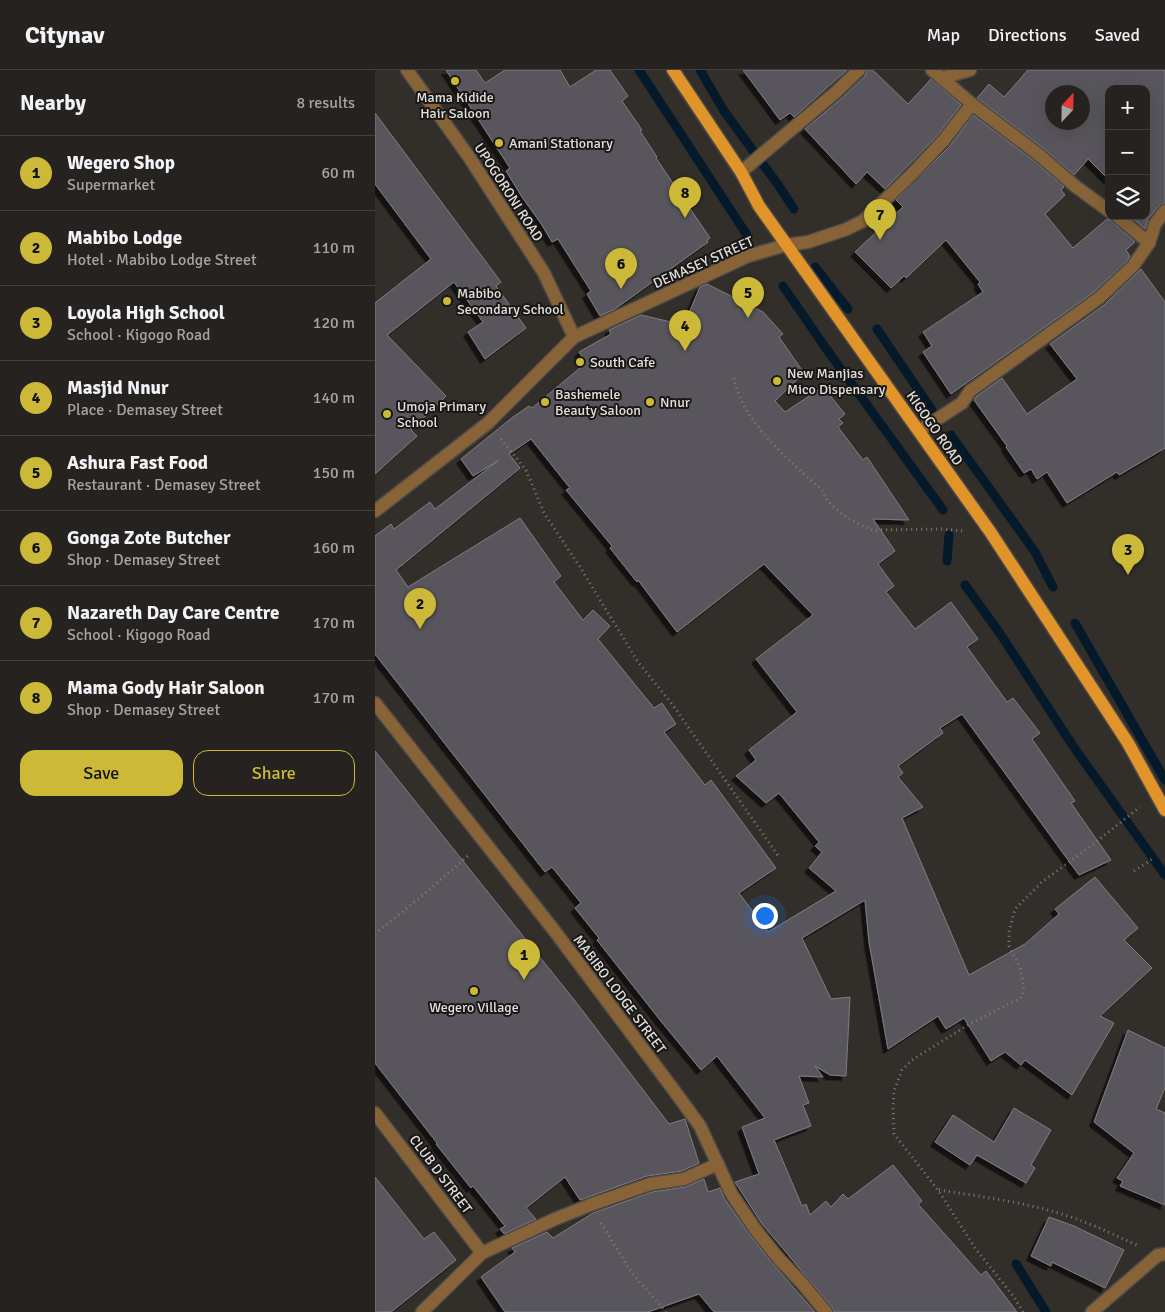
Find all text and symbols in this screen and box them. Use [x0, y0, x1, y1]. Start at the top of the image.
text: Citynav [25, 20, 104, 50]
text: Map [927, 24, 960, 46]
text: Directions [988, 24, 1067, 46]
text: Saved [1095, 24, 1140, 46]
marker: Mama Kidide Hair Saloon [449, 75, 461, 87]
north arrow [1045, 85, 1090, 130]
map controls [1105, 85, 1150, 220]
button: + [1105, 85, 1150, 130]
place label: Mama Kidide Hair Saloon [416, 89, 494, 122]
text: Nearby [20, 90, 86, 116]
text: 8 results [296, 93, 355, 113]
button: − [1105, 130, 1150, 175]
place label: Amani Stationary [509, 135, 613, 152]
marker: Amani Stationary [493, 137, 505, 149]
street label: UPOGORONI ROAD [470, 140, 547, 245]
text: Wegero Shop [67, 151, 175, 175]
text: 1 [32, 163, 40, 183]
text: 60 m [321, 163, 355, 183]
text: Supermarket [67, 175, 155, 195]
button: layers [1105, 175, 1150, 220]
pin: 8 [669, 177, 701, 218]
pin: 7 [864, 199, 896, 240]
text: Mabibo Lodge [67, 226, 182, 250]
street label: DEMASEY STREET [650, 233, 756, 292]
text: 2 [32, 238, 40, 258]
text: 110 m [313, 238, 355, 258]
pin: 6 [605, 248, 637, 289]
text: Hotel · Mabibo Lodge Street [67, 250, 257, 270]
pin: 5 [732, 277, 764, 318]
place label: Mabibo Secondary School [457, 285, 564, 318]
marker: Mabibo Secondary School [441, 295, 453, 307]
text: Loyola High School [67, 301, 225, 325]
pin: 4 [669, 310, 701, 351]
text: 3 [32, 313, 40, 333]
text: 120 m [313, 313, 355, 333]
text: School · Kigogo Road [67, 325, 211, 345]
place label: South Cafe [590, 354, 655, 371]
marker: South Cafe [574, 356, 586, 368]
place label: New Manjias Mico Dispensary [787, 365, 886, 398]
marker: New Manjias Mico Dispensary [771, 375, 783, 387]
text: Masjid Nnur [67, 376, 169, 400]
place label: Bashemele Beauty Saloon [555, 386, 641, 419]
text: 4 [32, 388, 40, 408]
text: 140 m [313, 388, 355, 408]
street label: KIGOGO ROAD [903, 388, 966, 469]
place label: Nnur [660, 394, 691, 411]
marker: Bashemele Beauty Saloon [539, 396, 551, 408]
marker: Nnur [644, 396, 656, 408]
place label: Umoja Primary School [397, 398, 487, 431]
text: Place · Demasey Street [67, 400, 223, 420]
marker: Umoja Primary School [381, 408, 393, 420]
text: Ashura Fast Food [67, 451, 208, 475]
text: 5 [32, 463, 40, 483]
text: 150 m [313, 463, 355, 483]
text: Restaurant · Demasey Street [67, 475, 261, 495]
text: Gonga Zote Butcher [67, 526, 231, 550]
pin: 3 [1112, 534, 1144, 575]
text: 6 [32, 538, 40, 558]
text: 160 m [313, 538, 355, 558]
text: Shop · Demasey Street [67, 550, 220, 570]
pin: 2 [404, 588, 436, 629]
text: Nazareth Day Care Centre [67, 601, 279, 625]
text: 7 [32, 613, 40, 633]
text: 170 m [313, 613, 355, 633]
text: School · Kigogo Road [67, 625, 211, 645]
text: Mama Gody Hair Saloon [67, 676, 265, 700]
text: 8 [32, 688, 40, 708]
text: 170 m [313, 688, 355, 708]
text: Shop · Demasey Street [67, 700, 220, 720]
button: Save [20, 750, 183, 796]
button: Share [193, 750, 355, 796]
your location [752, 903, 778, 929]
street label: MABIBO LODGE STREET [570, 932, 670, 1057]
pin: 1 [508, 939, 540, 980]
marker: Wegero Village [468, 985, 480, 997]
place label: Wegero Village [429, 999, 519, 1016]
street label: CLUB D STREET [406, 1132, 476, 1217]

